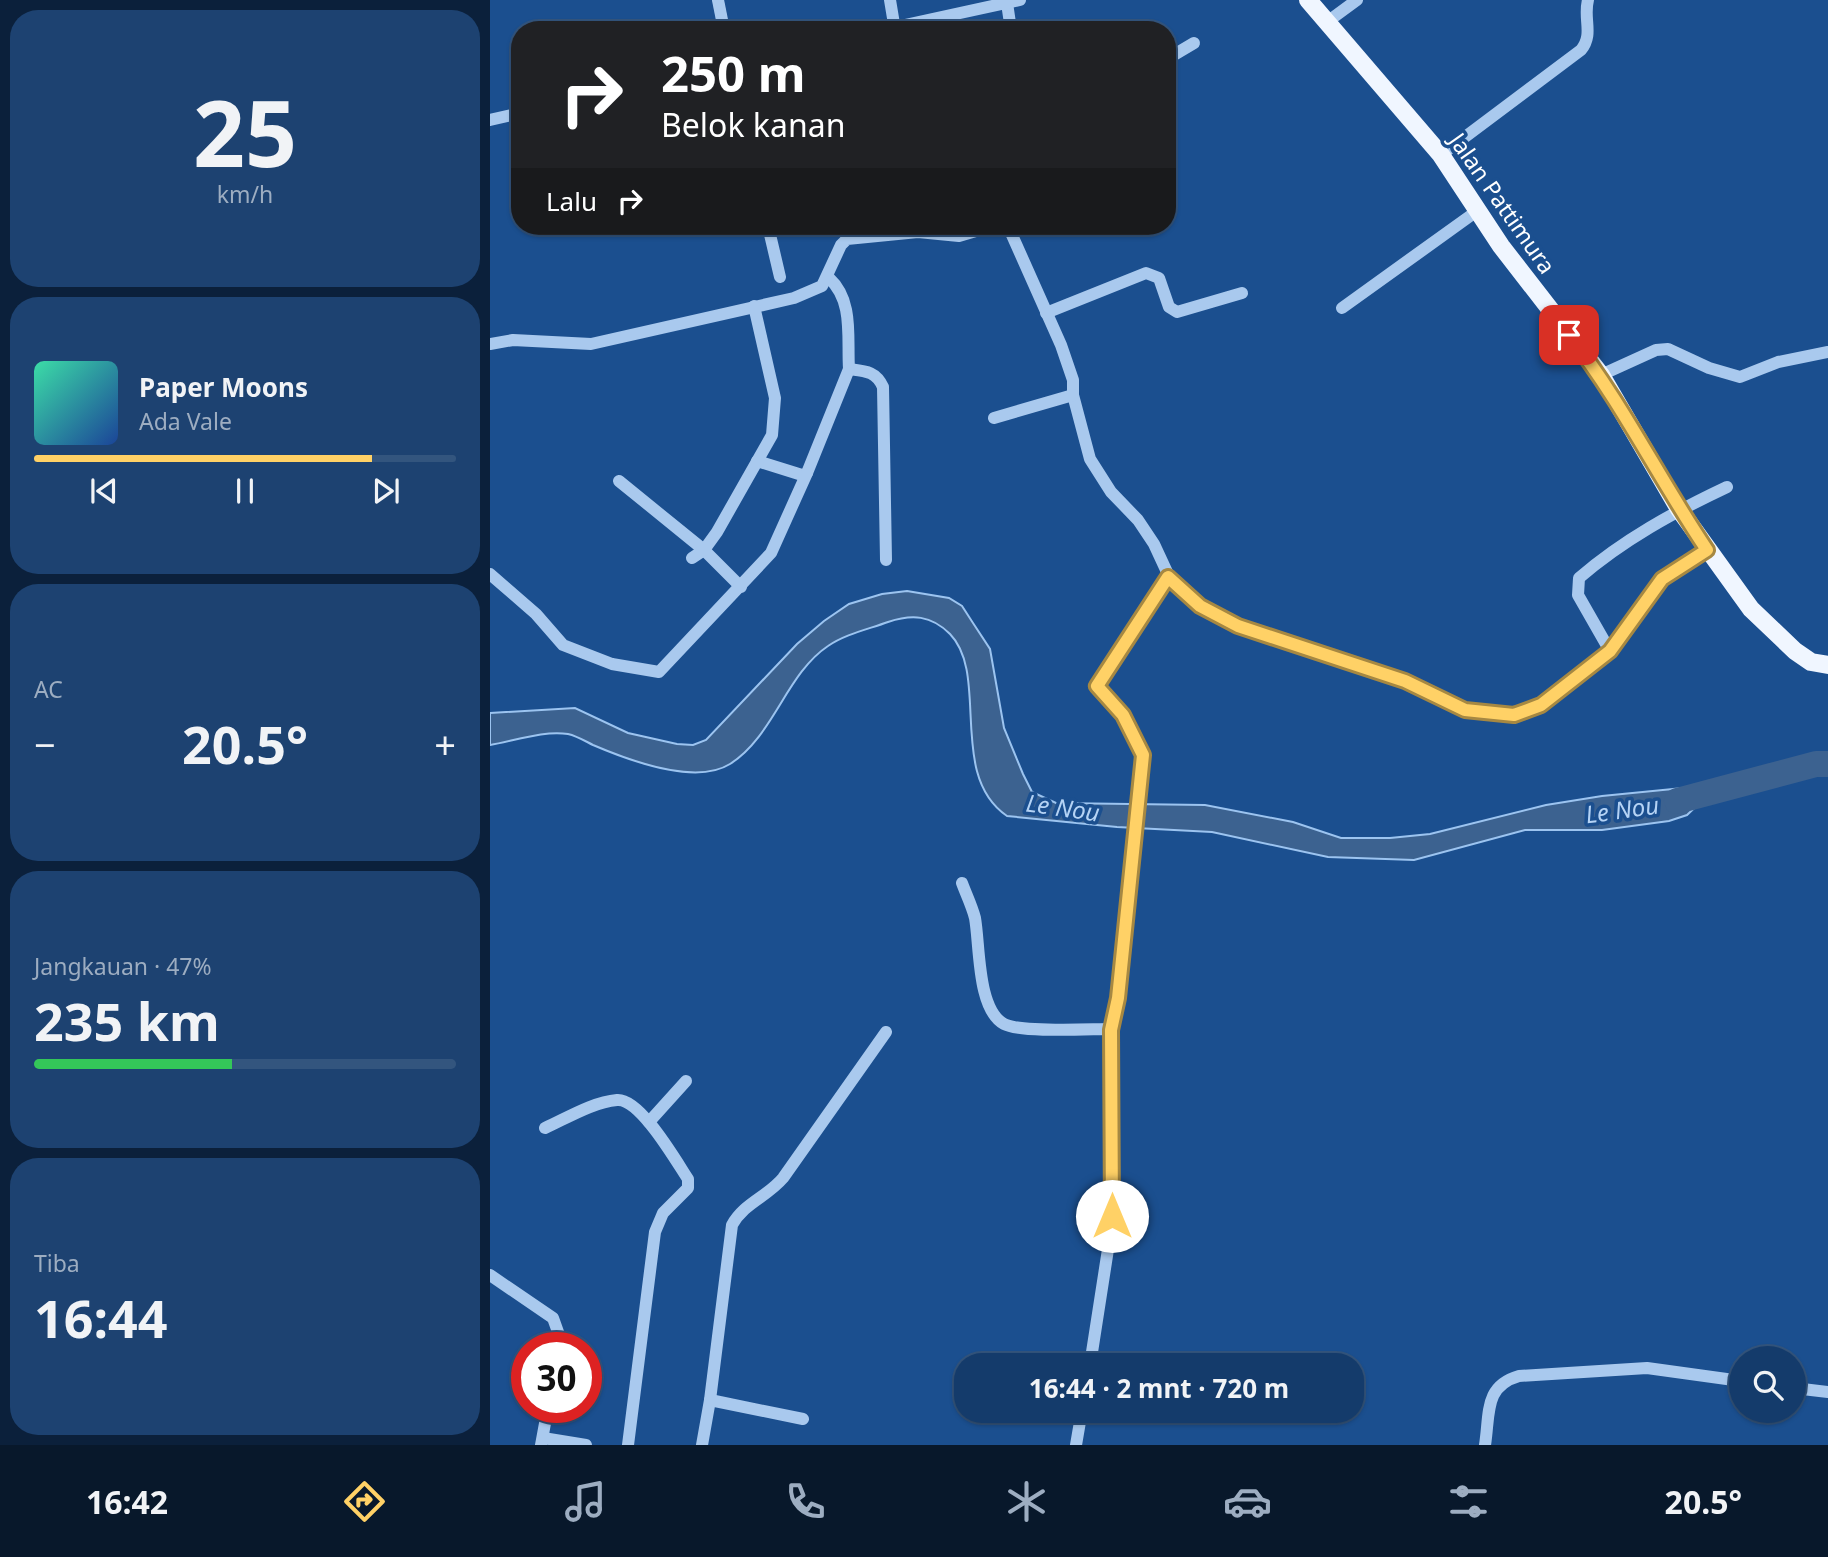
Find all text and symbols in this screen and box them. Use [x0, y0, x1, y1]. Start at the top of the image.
text: 250 m [661, 40, 806, 106]
icon: right [546, 49, 637, 140]
text: 25 [193, 70, 297, 194]
text: Belok kanan [661, 103, 845, 146]
street label: Jalan Pattimura [1441, 125, 1563, 280]
text: km/h [217, 178, 273, 210]
icon: right [611, 182, 649, 220]
text: Lalu [546, 183, 597, 219]
pin [1539, 305, 1599, 365]
icon: arrive [1550, 316, 1588, 354]
text: Paper Moons [139, 369, 308, 405]
text: Ada Vale [139, 405, 232, 437]
icon: previous [85, 472, 123, 510]
icon: pause [226, 472, 264, 510]
icon: next [367, 472, 405, 510]
text: AC [34, 673, 63, 705]
text: 20.5° [182, 708, 308, 779]
text: − [34, 718, 56, 770]
text: + [434, 718, 456, 770]
water label: Le Nou [1024, 786, 1102, 829]
water label: Le Nou [1583, 787, 1661, 830]
text: Jangkauan · 47% [34, 950, 212, 982]
text: 235 km [34, 985, 220, 1056]
position arrow [1075, 1179, 1149, 1253]
text: Tiba [34, 1247, 80, 1279]
text: 16:44 [34, 1282, 168, 1353]
speed limit sign: 30 [511, 1332, 602, 1423]
map controls [1729, 1346, 1806, 1423]
button: search [1729, 1346, 1806, 1423]
text: 16:44 · 2 mnt · 720 m [1029, 1370, 1289, 1406]
icon: directions [340, 1477, 389, 1526]
icon: music [561, 1477, 610, 1526]
icon: phone [781, 1477, 830, 1526]
icon: climate [1002, 1477, 1051, 1526]
icon: car [1223, 1477, 1272, 1526]
icon: filters [1444, 1477, 1493, 1526]
text: 16:42 [86, 1480, 168, 1523]
text: 20.5° [1665, 1480, 1742, 1523]

